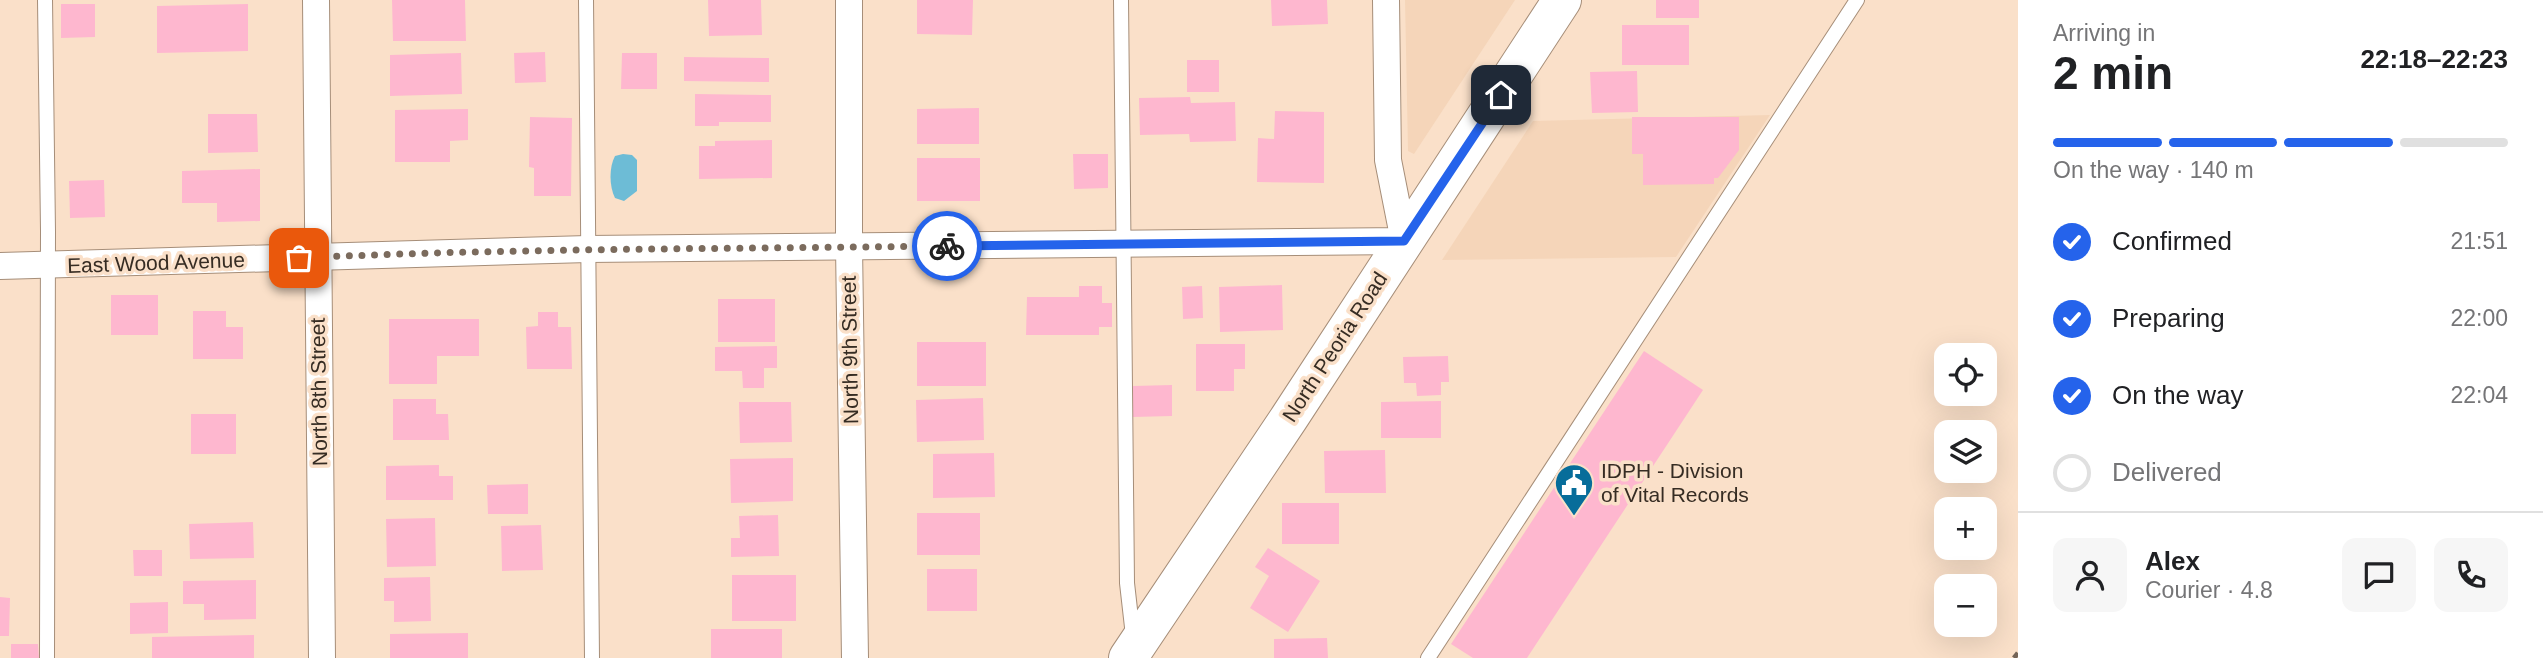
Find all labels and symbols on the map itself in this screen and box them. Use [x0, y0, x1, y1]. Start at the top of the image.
pin [1471, 65, 1531, 125]
courier [912, 211, 982, 281]
pin [269, 228, 329, 288]
street label: East Wood Avenue [67, 248, 245, 277]
street label: North Peoria Road [1278, 268, 1392, 426]
street label: North 9th Street [837, 276, 862, 424]
street label: North 8th Street [306, 318, 331, 466]
place label: IDPH - Division of Vital Records [1601, 459, 1749, 506]
public building icon: IDPH - Division of Vital Records [1553, 462, 1595, 517]

